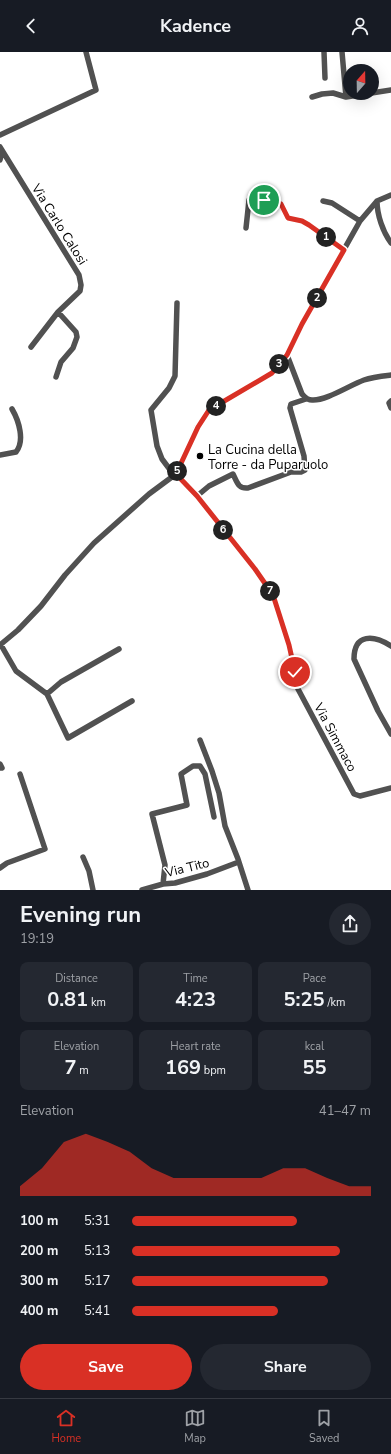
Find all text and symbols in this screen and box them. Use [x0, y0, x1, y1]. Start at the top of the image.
text: Kadence [160, 14, 231, 38]
icon: back [20, 15, 42, 37]
icon: person [349, 15, 371, 37]
north arrow [343, 64, 379, 100]
map controls [343, 64, 379, 100]
street label: Via Carlo Calosi [27, 180, 91, 268]
pin [247, 183, 281, 217]
icon: arrive [253, 189, 275, 211]
pin: 1 [316, 227, 336, 247]
text: 1 [323, 229, 329, 244]
pin: 2 [307, 288, 327, 308]
text: 2 [314, 290, 320, 305]
pin: 3 [269, 354, 289, 374]
text: 3 [276, 356, 282, 371]
pin: 4 [206, 396, 226, 416]
text: 4 [213, 398, 219, 413]
place label: La Cucina della Torre - da Puparuolo [208, 441, 328, 474]
marker: La Cucina della Torre - da Puparuolo [195, 451, 205, 461]
pin: 5 [167, 461, 187, 481]
text: 5 [174, 463, 180, 478]
pin: 6 [213, 520, 233, 540]
text: 6 [220, 522, 226, 537]
pin: 7 [260, 581, 280, 601]
text: 7 [267, 583, 273, 598]
pin [278, 655, 312, 689]
icon: check [284, 661, 306, 683]
street label: Via Simmaco [309, 699, 361, 775]
street label: Via Tito [162, 854, 211, 882]
text: Evening run [20, 900, 141, 930]
button: share [329, 903, 371, 945]
text: 19:19 [20, 930, 54, 948]
text: Distance [55, 971, 98, 986]
text: Time [183, 971, 208, 986]
text: Pace [303, 971, 326, 986]
text: 0.81 [47, 986, 88, 1013]
text: 4:23 [175, 986, 216, 1013]
text: 5:25 [284, 986, 325, 1013]
text: km [88, 995, 106, 1010]
text: /km [325, 995, 345, 1010]
text: Elevation [54, 1039, 99, 1054]
text: Heart rate [170, 1039, 221, 1054]
text: kcal [305, 1039, 324, 1054]
text: 7 [64, 1054, 76, 1081]
text: 169 [165, 1054, 201, 1081]
text: 55 [303, 1054, 327, 1081]
text: m [76, 1063, 89, 1078]
text: bpm [201, 1063, 226, 1078]
text: Elevation [20, 1102, 74, 1120]
text: 41–47 m [319, 1102, 371, 1120]
text: 100 m [20, 1212, 58, 1230]
text: 5:31 [84, 1212, 110, 1230]
text: 200 m [20, 1242, 58, 1260]
text: 5:13 [84, 1242, 110, 1260]
text: 300 m [20, 1272, 58, 1290]
text: 5:17 [84, 1272, 110, 1290]
text: 400 m [20, 1302, 58, 1320]
text: 5:41 [84, 1302, 110, 1320]
button: Save [20, 1344, 192, 1390]
button: Share [200, 1344, 371, 1390]
tab: Home [51, 1407, 81, 1446]
tab: Map [184, 1407, 206, 1446]
tab: Saved [309, 1407, 340, 1446]

